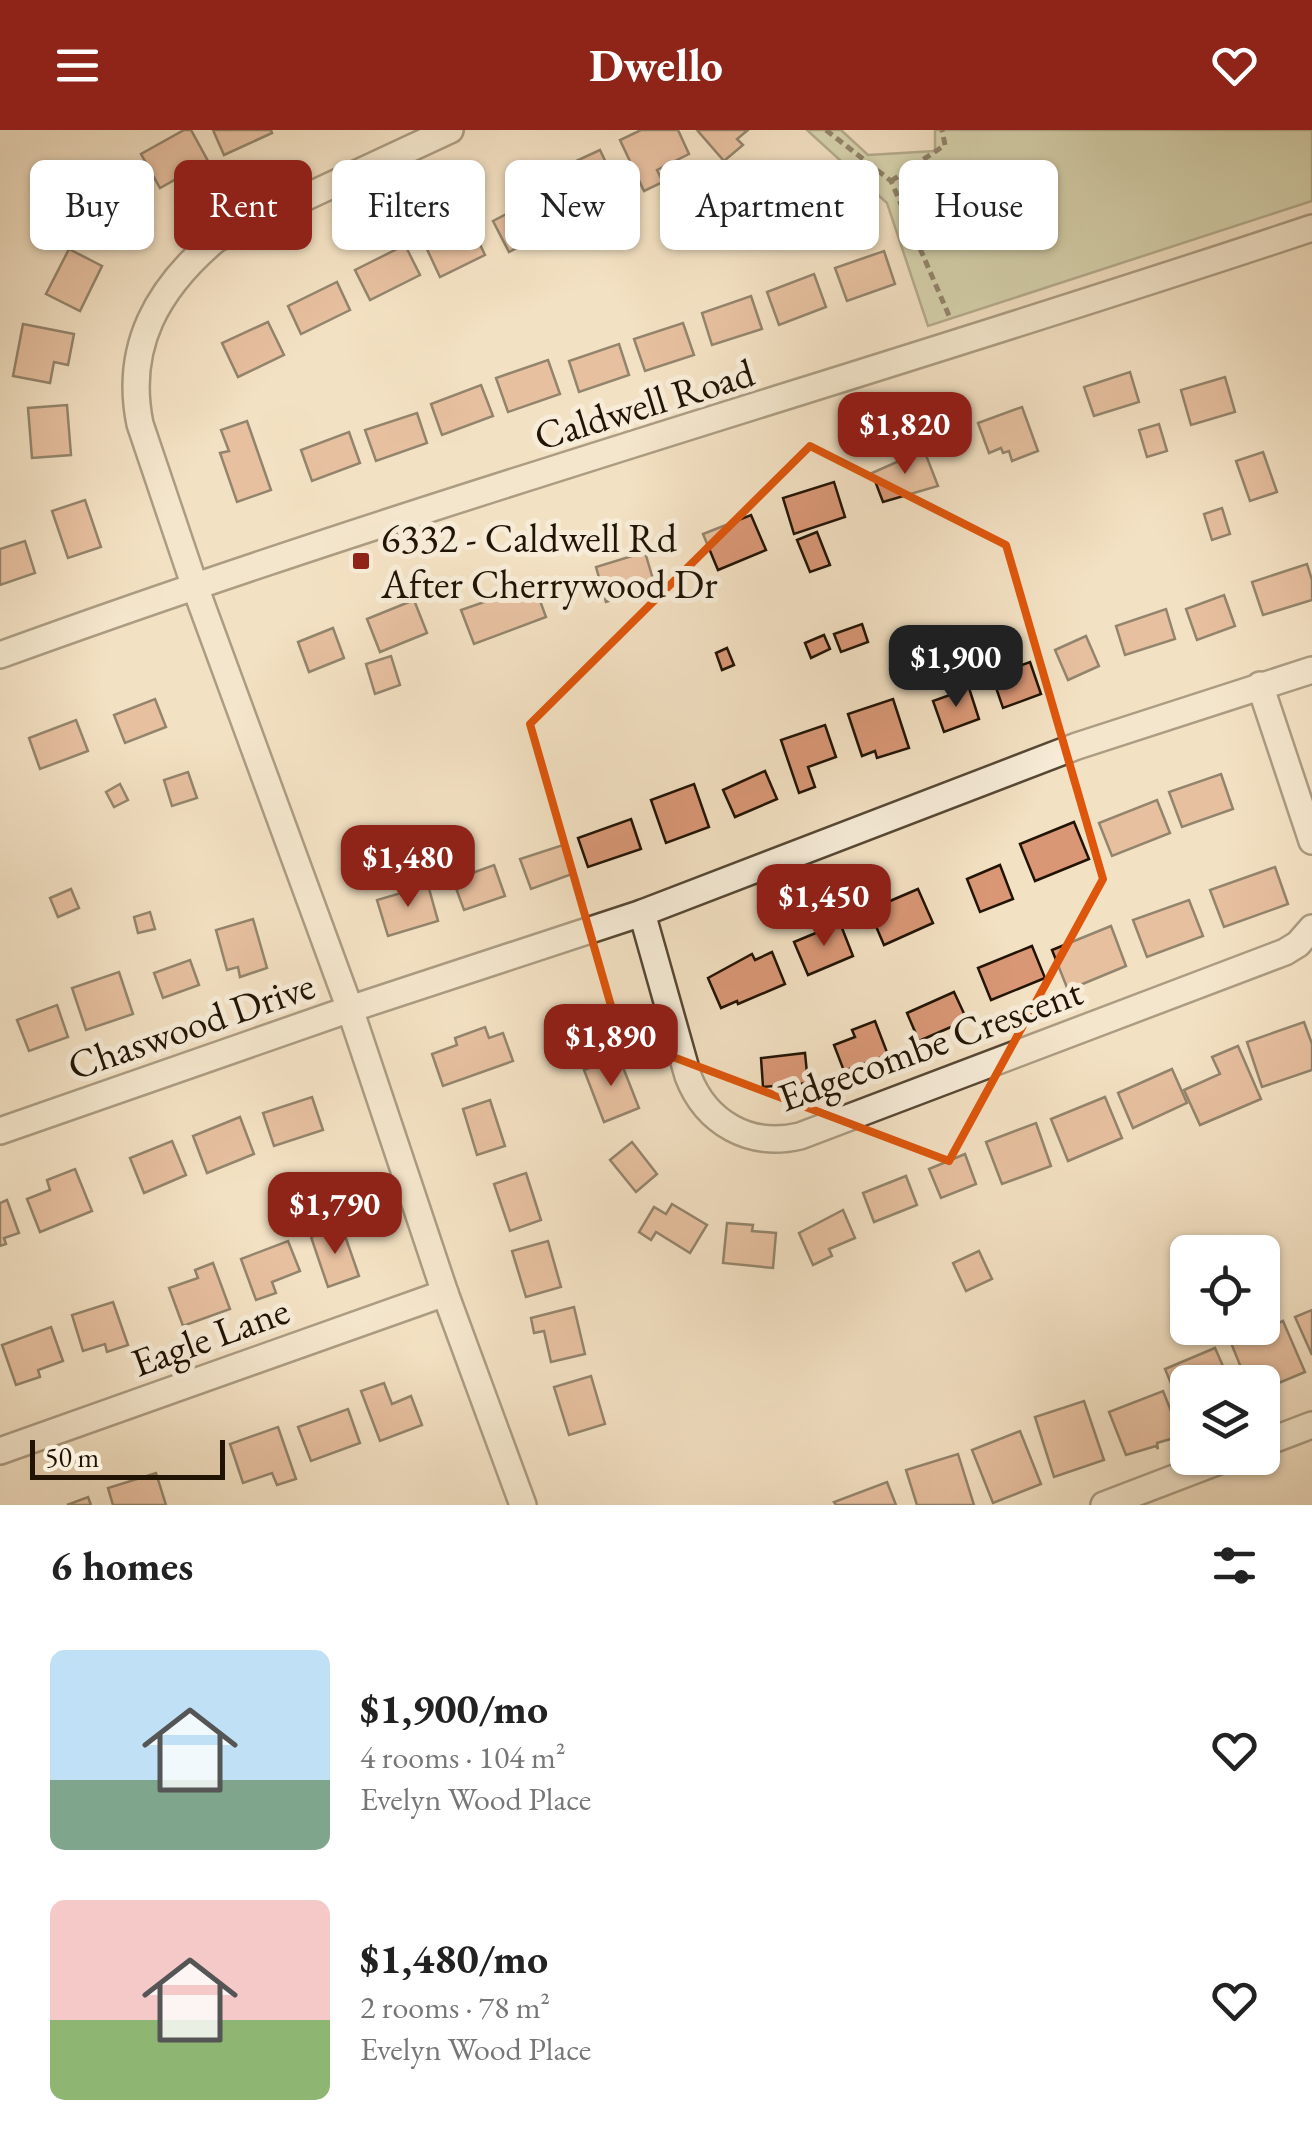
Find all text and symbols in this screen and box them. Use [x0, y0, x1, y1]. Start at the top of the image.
text: Dwello [589, 36, 723, 94]
icon: menu [50, 38, 105, 93]
icon: heart [1207, 38, 1262, 93]
chip: Buy [30, 160, 154, 250]
chip: Rent [174, 160, 312, 250]
chip: Filters [332, 160, 485, 250]
chip: New [505, 160, 640, 250]
chip: Apartment [660, 160, 879, 250]
chip: House [899, 160, 1058, 250]
street label: Caldwell Road [528, 346, 761, 462]
pin: $1,820 [824, 392, 986, 477]
text: $1,820 [860, 403, 950, 445]
place label: 6332 - Caldwell Rd After Cherrywood Dr [380, 512, 718, 610]
marker: 6332 - Caldwell Rd After Cherrywood Dr [350, 550, 372, 572]
pin: $1,900 [875, 625, 1037, 710]
text: $1,900 [911, 636, 1001, 678]
pin: $1,480 [327, 825, 489, 910]
text: $1,480 [363, 836, 453, 878]
pin: $1,450 [743, 864, 905, 949]
text: $1,450 [779, 875, 869, 917]
street label: Chaswood Drive [61, 958, 321, 1092]
street label: Edgecombe Crescent [771, 965, 1090, 1123]
pin: $1,890 [530, 1004, 692, 1089]
text: $1,890 [566, 1015, 656, 1057]
pin: $1,790 [254, 1172, 416, 1257]
text: $1,790 [290, 1183, 380, 1225]
map controls [1170, 1235, 1280, 1475]
button: locate [1170, 1235, 1280, 1345]
street label: Eagle Lane [124, 1283, 296, 1389]
button: layers [1170, 1365, 1280, 1475]
scale bar [30, 1435, 225, 1480]
text: 50 m [45, 1439, 99, 1475]
text: 6 homes [50, 1538, 193, 1593]
icon: filters [1207, 1538, 1262, 1593]
text: $1,900/mo [360, 1681, 548, 1736]
icon: home [130, 1690, 250, 1810]
icon: heart [1207, 1723, 1262, 1778]
text: 4 rooms · 104 m² [360, 1736, 566, 1778]
text: Evelyn Wood Place [360, 1778, 591, 1820]
text: $1,480/mo [360, 1931, 548, 1986]
icon: home [130, 1940, 250, 2060]
icon: heart [1207, 1973, 1262, 2028]
text: 2 rooms · 78 m² [360, 1986, 550, 2028]
text: Evelyn Wood Place [360, 2028, 591, 2070]

